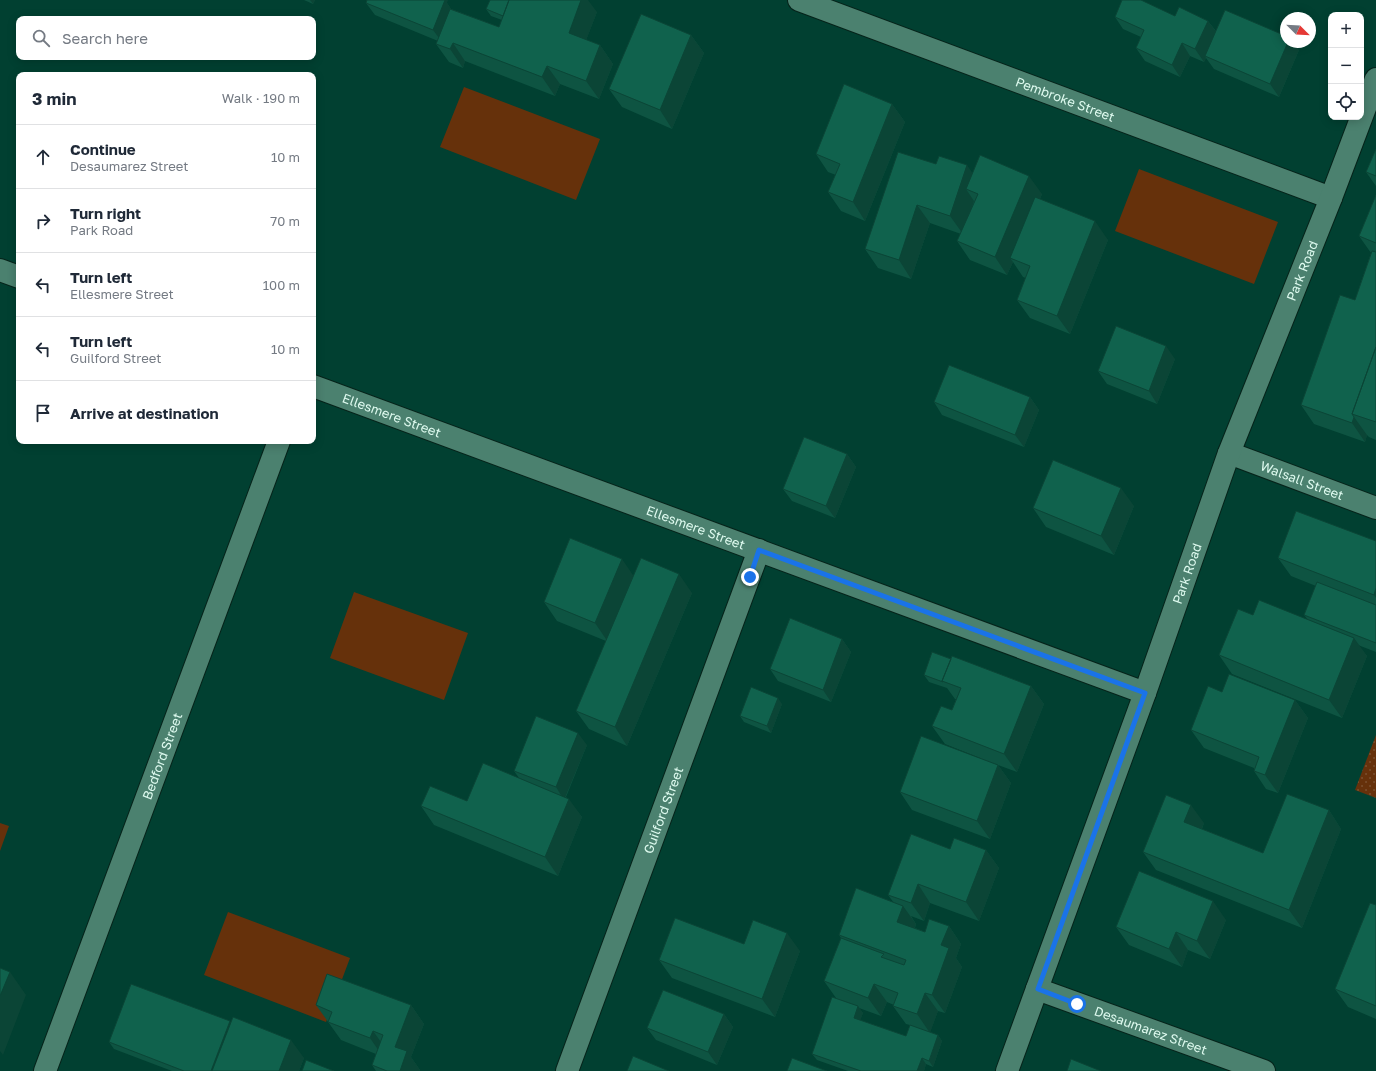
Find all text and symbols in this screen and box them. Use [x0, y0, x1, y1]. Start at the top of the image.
north arrow [1280, 12, 1316, 48]
map controls [1328, 12, 1364, 120]
button: + [1328, 12, 1364, 48]
search box [16, 16, 316, 60]
icon: search [30, 27, 52, 49]
text: Search here [62, 29, 148, 47]
button: − [1328, 48, 1364, 84]
street label: Pembroke Street [1013, 73, 1117, 125]
button: locate [1328, 84, 1364, 120]
text: 3 min [32, 88, 76, 109]
text: Walk · 190 m [222, 90, 300, 106]
text: Continue [70, 140, 136, 158]
icon: ahead [32, 146, 54, 168]
text: 10 m [271, 149, 300, 165]
text: Desaumarez Street [70, 158, 188, 174]
text: Turn right [70, 204, 141, 222]
icon: right [32, 210, 54, 232]
text: 70 m [270, 213, 300, 229]
text: Park Road [70, 222, 133, 238]
street label: Park Road [1283, 238, 1321, 303]
text: Turn left [70, 268, 132, 286]
icon: left [32, 274, 54, 296]
text: 100 m [263, 277, 300, 293]
text: Ellesmere Street [70, 286, 174, 302]
text: Turn left [70, 332, 132, 350]
icon: left [32, 338, 54, 360]
text: 10 m [271, 341, 300, 357]
text: Guilford Street [70, 350, 162, 366]
street label: Ellesmere Street [340, 390, 443, 441]
icon: arrive [32, 402, 54, 424]
text: Arrive at destination [70, 404, 219, 422]
street label: Walsall Street [1258, 457, 1346, 503]
street label: Ellesmere Street [644, 502, 747, 553]
street label: Park Road [1169, 541, 1205, 606]
route end [741, 568, 759, 586]
street label: Bedford Street [139, 710, 185, 802]
street label: Guilford Street [640, 764, 686, 856]
route start [1068, 995, 1086, 1013]
street label: Desaumarez Street [1092, 1002, 1209, 1058]

